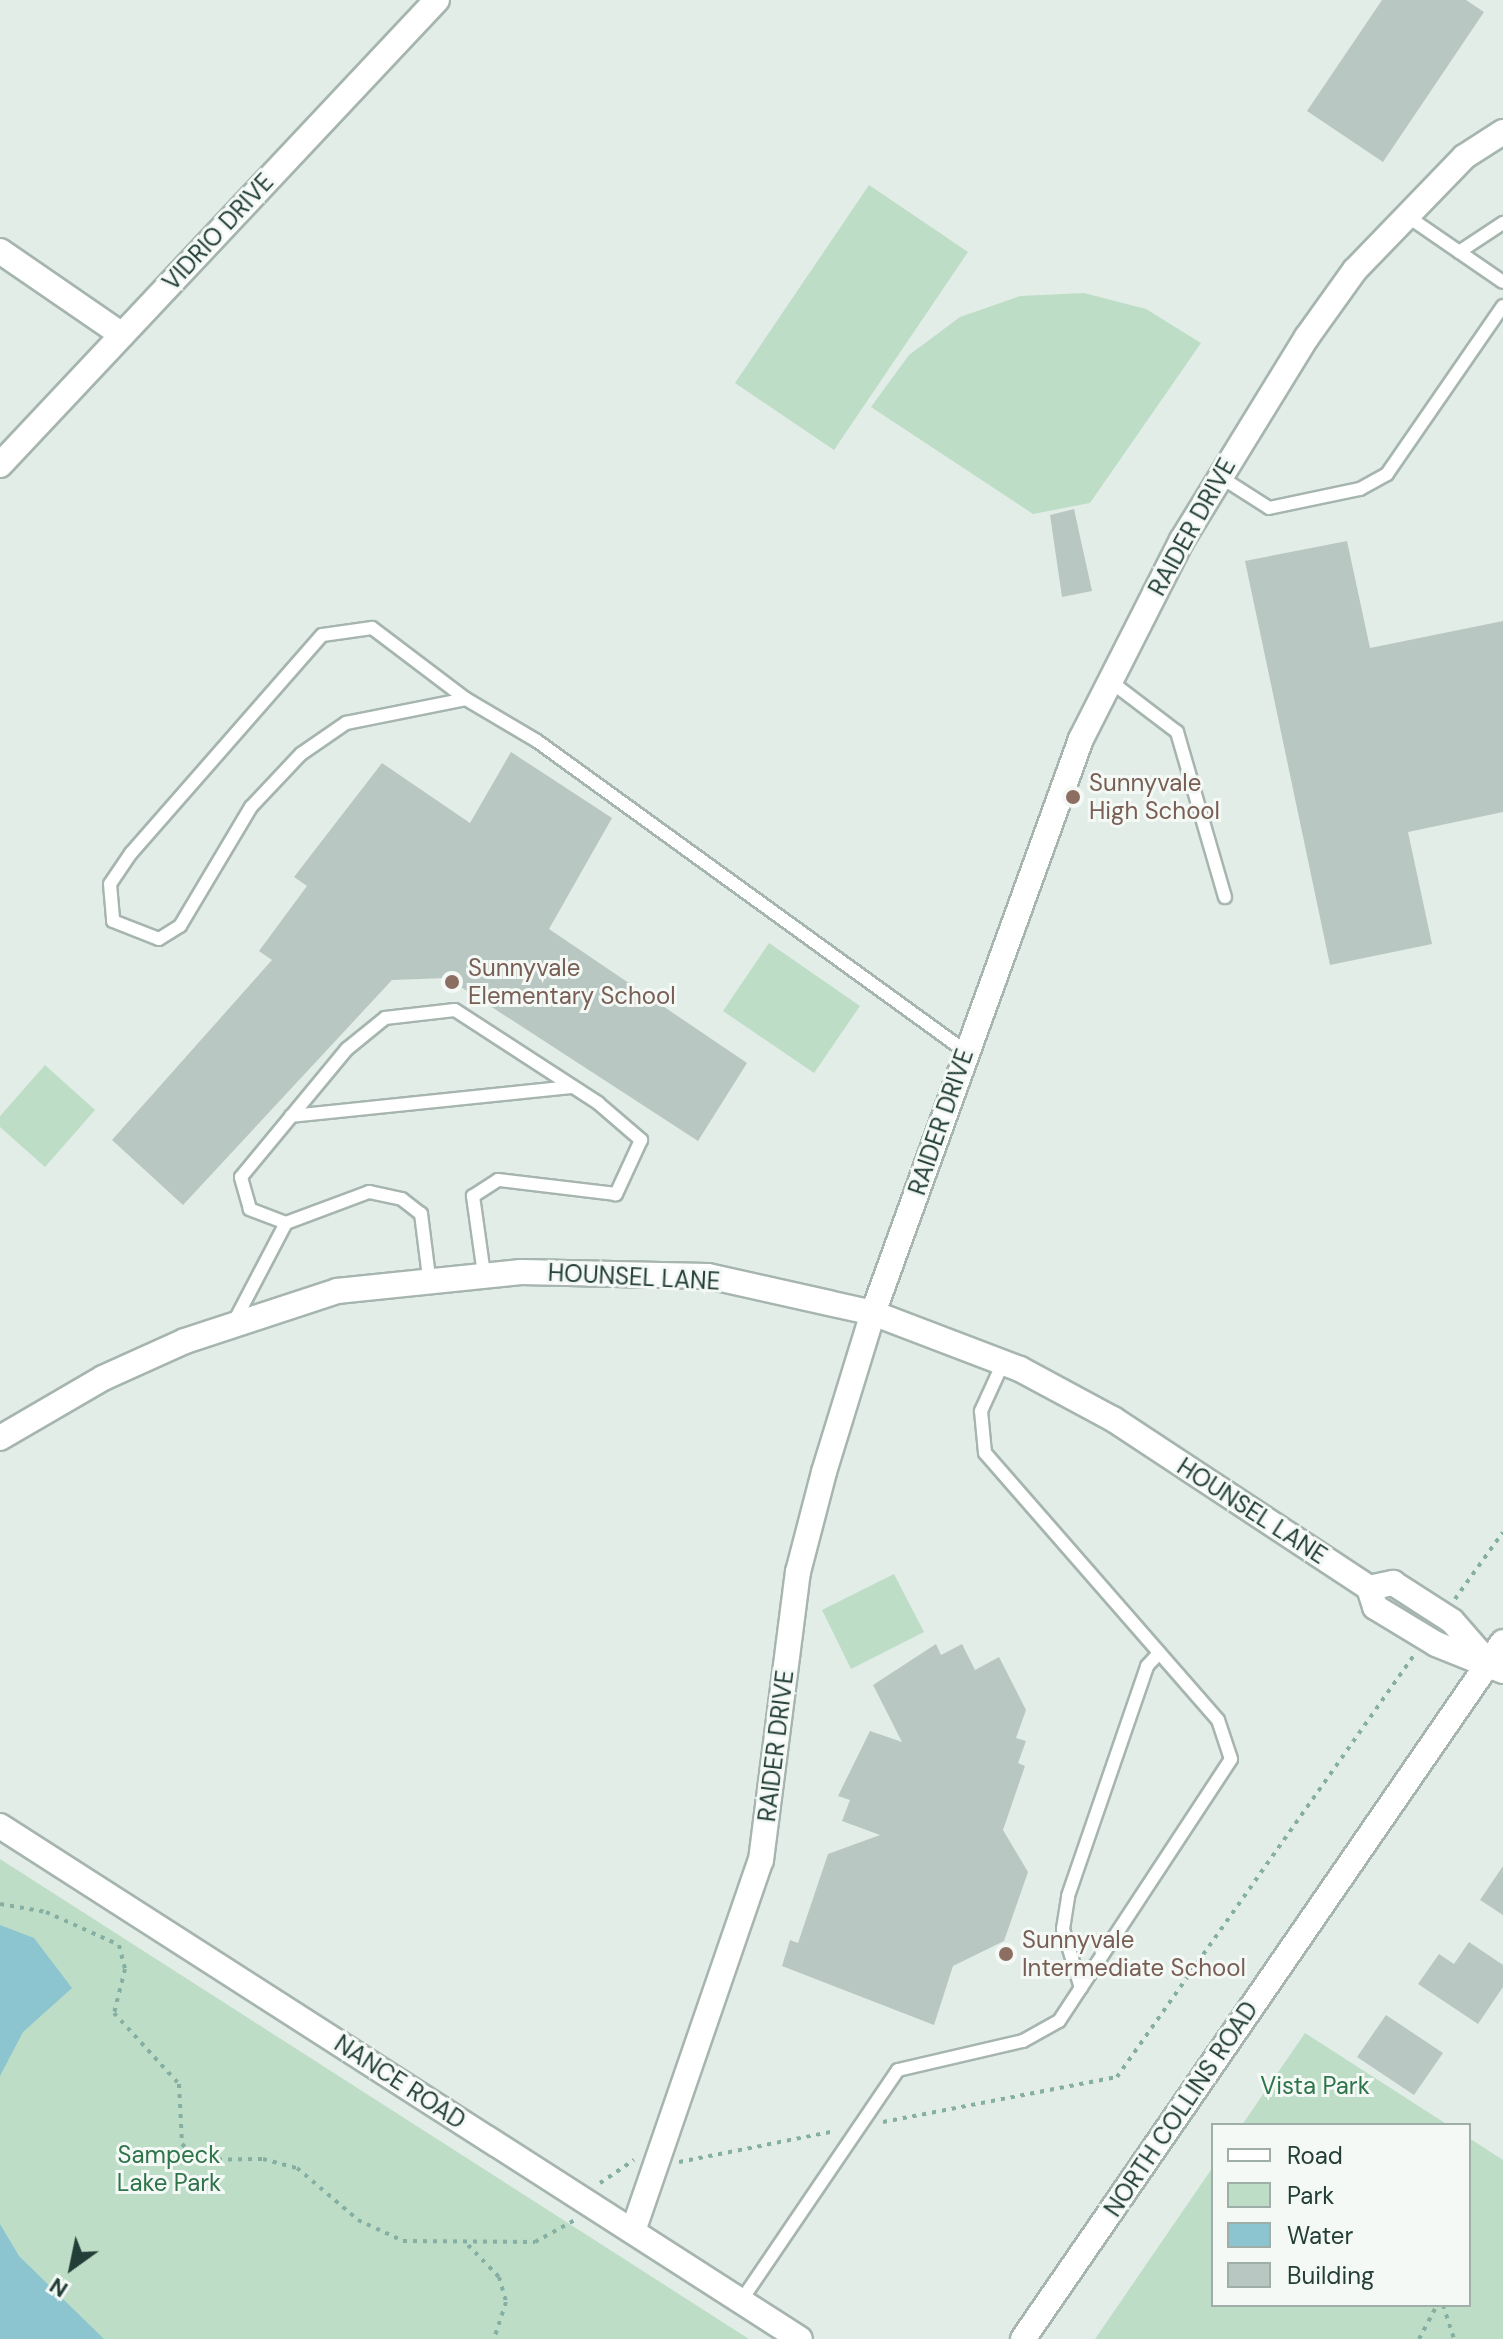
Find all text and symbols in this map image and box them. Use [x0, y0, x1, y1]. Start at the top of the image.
street label: VIDRIO DRIVE [157, 168, 279, 296]
street label: RAIDER DRIVE [1142, 453, 1242, 601]
place label: Sunnyvale High School [1089, 769, 1220, 825]
marker: Sunnyvale High School [1064, 788, 1082, 806]
place label: Sunnyvale Elementary School [468, 954, 676, 1010]
marker: Sunnyvale Elementary School [443, 973, 461, 991]
street label: RAIDER DRIVE [903, 1045, 979, 1199]
street label: HOUNSEL LANE [547, 1258, 721, 1296]
street label: HOUNSEL LANE [1172, 1452, 1332, 1570]
street label: RAIDER DRIVE [752, 1669, 800, 1823]
place label: Sunnyvale Intermediate School [1022, 1926, 1246, 1982]
marker: Sunnyvale Intermediate School [997, 1945, 1015, 1963]
street label: NORTH COLLINS ROAD [1098, 1996, 1264, 2222]
street label: NANCE ROAD [329, 2029, 471, 2135]
park label: Vista Park [1260, 2072, 1370, 2100]
legend [1211, 2123, 1471, 2307]
text: Road [1287, 2140, 1343, 2171]
park label: Sampeck Lake Park [117, 2141, 221, 2197]
text: Park [1287, 2180, 1334, 2211]
text: Water [1287, 2220, 1353, 2251]
north arrow [32, 2227, 112, 2307]
text: Building [1287, 2260, 1374, 2291]
text: N [44, 2271, 73, 2304]

